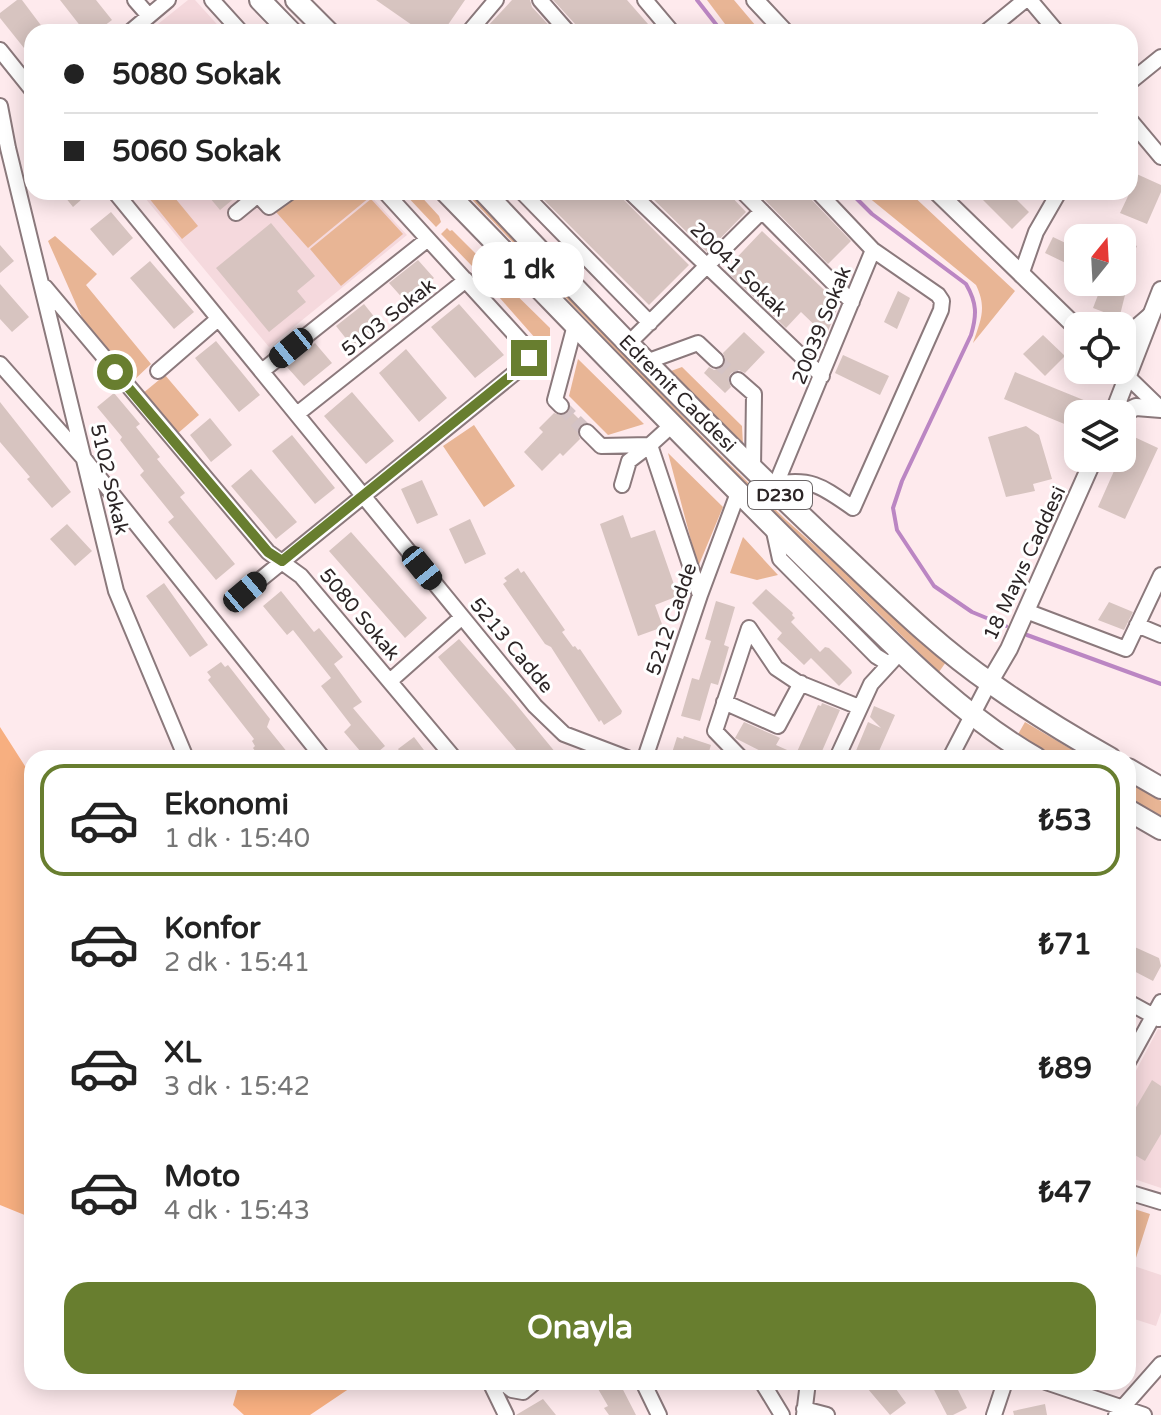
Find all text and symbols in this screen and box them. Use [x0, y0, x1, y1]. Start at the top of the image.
text: 5080 Sokak [112, 56, 281, 93]
text: 5060 Sokak [112, 133, 281, 170]
street label: 20041 Sokak [685, 218, 792, 322]
north arrow [1064, 224, 1136, 296]
map controls [1064, 224, 1136, 472]
callout: 1 dk [473, 242, 585, 298]
text: 1 dk [501, 254, 555, 285]
street label: 20039 Sokak [787, 263, 857, 388]
street label: 5103 Sokak [337, 274, 441, 362]
button: locate [1064, 312, 1136, 384]
car [265, 324, 317, 372]
street label: Edremit Caddesi [614, 330, 741, 457]
route end [511, 340, 547, 376]
route start [97, 354, 133, 390]
button: layers [1064, 400, 1136, 472]
street label: 5102 Sokak [85, 422, 133, 537]
road number: D230 [748, 481, 812, 509]
street label: 18 Mayıs Caddesi [979, 482, 1071, 644]
car [398, 542, 446, 594]
street label: 5212 Cadde [642, 560, 702, 679]
street label: 5080 Sokak [314, 564, 405, 666]
car [219, 567, 271, 617]
street label: 5213 Cadde [464, 593, 558, 698]
icon: car [68, 784, 140, 856]
text: Ekonomi [164, 786, 289, 823]
text: ₺53 [1038, 802, 1092, 839]
text: 1 dk · 15:40 [164, 823, 310, 854]
icon: car [68, 908, 140, 980]
text: Konfor [164, 910, 261, 947]
text: ₺71 [1038, 926, 1092, 963]
text: 2 dk · 15:41 [164, 947, 310, 978]
icon: car [68, 1032, 140, 1104]
text: XL [164, 1034, 201, 1071]
text: ₺89 [1038, 1050, 1092, 1087]
text: 3 dk · 15:42 [164, 1071, 310, 1102]
icon: car [68, 1156, 140, 1228]
text: Moto [164, 1158, 240, 1195]
text: ₺47 [1038, 1174, 1092, 1211]
text: 4 dk · 15:43 [164, 1195, 310, 1226]
button: Onayla [64, 1282, 1096, 1374]

